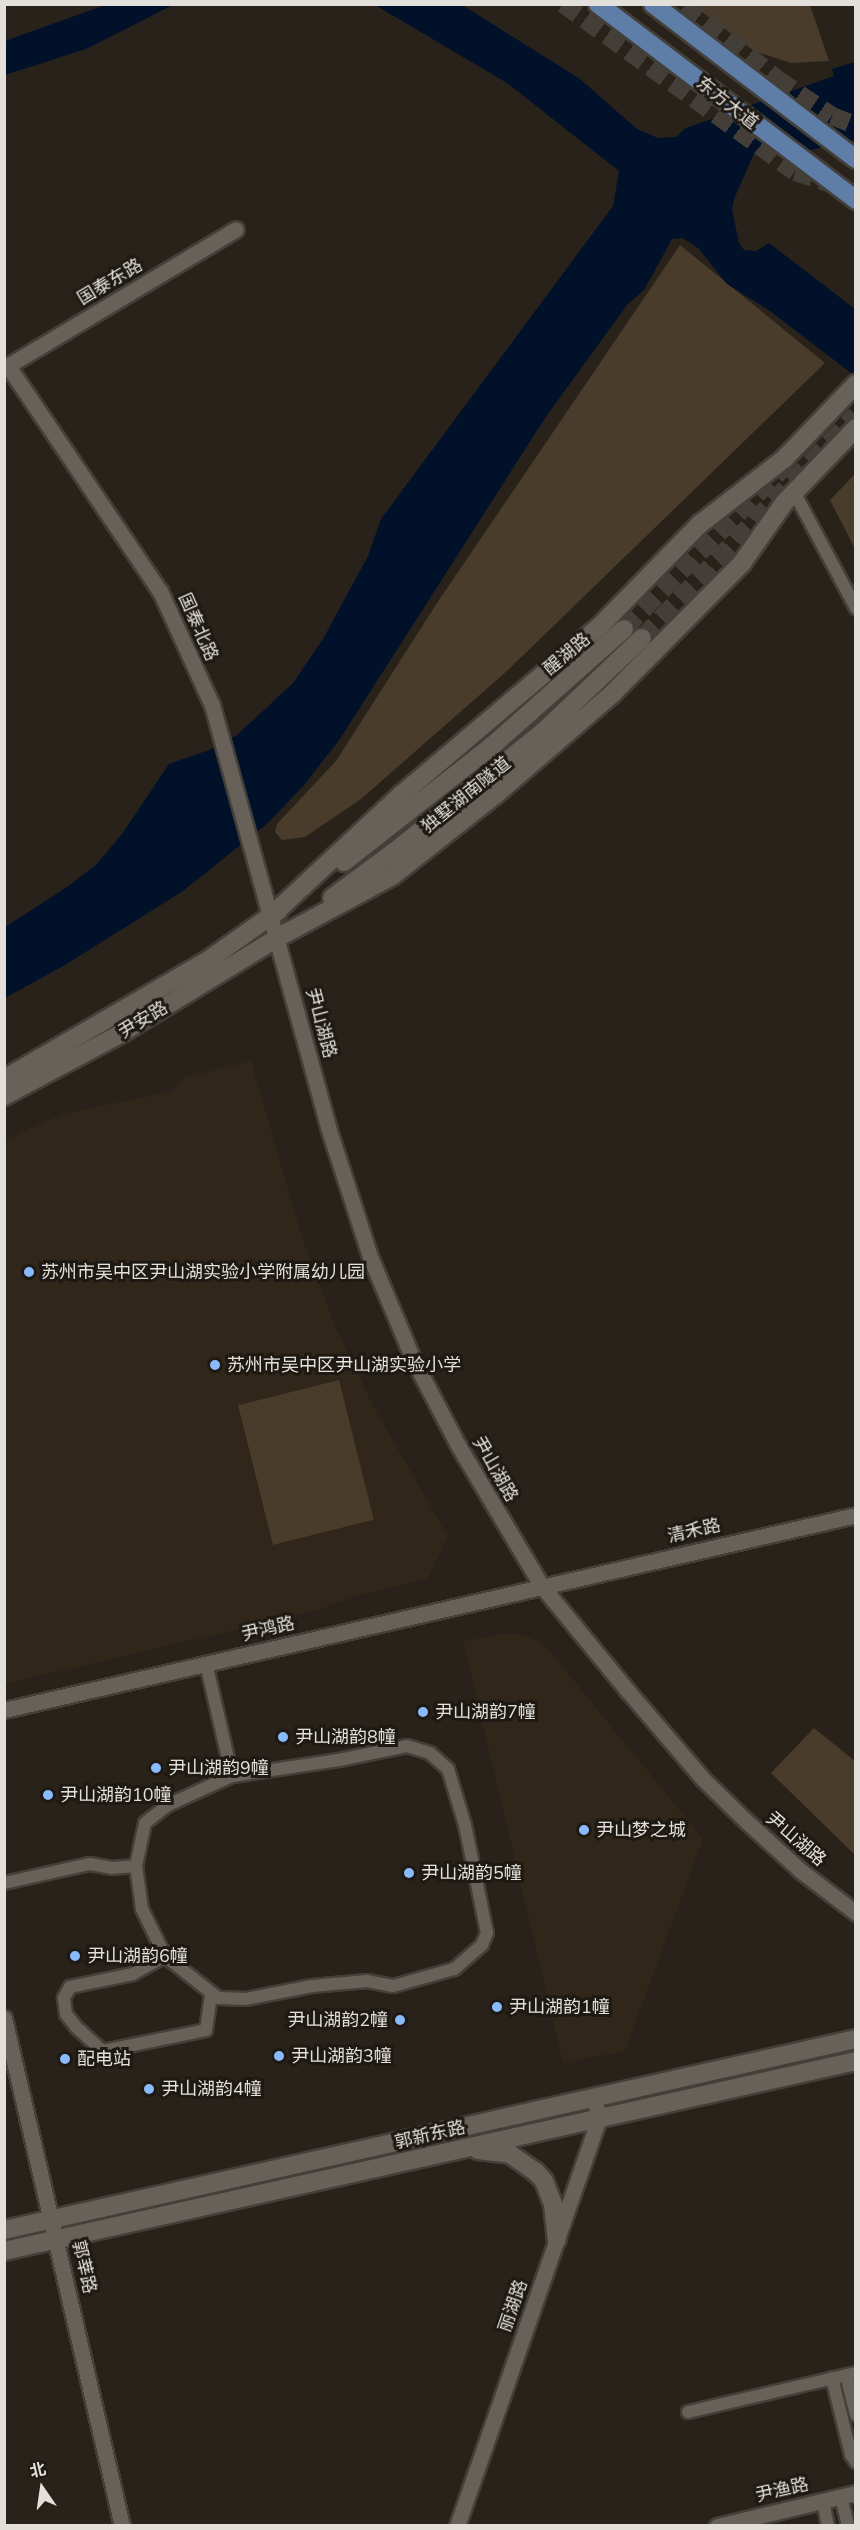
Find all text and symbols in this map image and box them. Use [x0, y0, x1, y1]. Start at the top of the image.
street label: 东方大道 [692, 72, 762, 134]
street label: 国泰东路 [74, 254, 146, 310]
street label: 国泰北路 [173, 590, 223, 664]
street label: 醒湖路 [539, 628, 595, 680]
street label: 独墅湖南隧道 [417, 753, 515, 837]
street label: 尹山湖路 [301, 985, 341, 1061]
street label: 尹安路 [114, 997, 172, 1043]
place label: 苏州市吴中区尹山湖实验小学附属幼儿园 [41, 1261, 365, 1283]
marker: 苏州市吴中区尹山湖实验小学附属幼儿园 [22, 1265, 36, 1279]
place label: 苏州市吴中区尹山湖实验小学 [227, 1354, 461, 1376]
marker: 苏州市吴中区尹山湖实验小学 [208, 1358, 222, 1372]
street label: 尹山湖路 [468, 1432, 522, 1506]
street label: 清禾路 [665, 1514, 723, 1548]
street label: 尹鸿路 [239, 1612, 297, 1646]
place label: 尹山湖韵7幢 [435, 1701, 536, 1723]
marker: 尹山湖韵7幢 [416, 1705, 430, 1719]
place label: 尹山湖韵8幢 [295, 1726, 396, 1748]
marker: 尹山湖韵8幢 [276, 1730, 290, 1744]
place label: 尹山湖韵9幢 [168, 1757, 269, 1779]
marker: 尹山湖韵9幢 [149, 1761, 163, 1775]
place label: 尹山湖韵10幢 [60, 1784, 172, 1806]
marker: 尹山湖韵10幢 [41, 1788, 55, 1802]
street label: 尹山湖路 [762, 1807, 830, 1871]
place label: 尹山梦之城 [596, 1819, 686, 1841]
marker: 尹山梦之城 [577, 1823, 591, 1837]
place label: 尹山湖韵5幢 [421, 1862, 522, 1884]
marker: 尹山湖韵5幢 [402, 1866, 416, 1880]
place label: 尹山湖韵6幢 [87, 1945, 188, 1967]
marker: 尹山湖韵6幢 [68, 1949, 82, 1963]
place label: 尹山湖韵1幢 [509, 1996, 610, 2018]
marker: 尹山湖韵1幢 [490, 2000, 504, 2014]
place label: 尹山湖韵2幢 [287, 2009, 388, 2031]
marker: 尹山湖韵2幢 [393, 2013, 407, 2027]
place label: 尹山湖韵3幢 [291, 2045, 392, 2067]
place label: 配电站 [77, 2048, 131, 2070]
marker: 尹山湖韵3幢 [272, 2049, 286, 2063]
marker: 配电站 [58, 2052, 72, 2066]
place label: 尹山湖韵4幢 [161, 2078, 262, 2100]
marker: 尹山湖韵4幢 [142, 2082, 156, 2096]
street label: 郭新东路 [392, 2116, 468, 2154]
street label: 郭莘路 [67, 2238, 101, 2296]
street label: 丽湖路 [494, 2277, 532, 2335]
north arrow [12, 2458, 72, 2518]
text: 北 [28, 2458, 48, 2483]
street label: 尹渔路 [753, 2473, 811, 2507]

